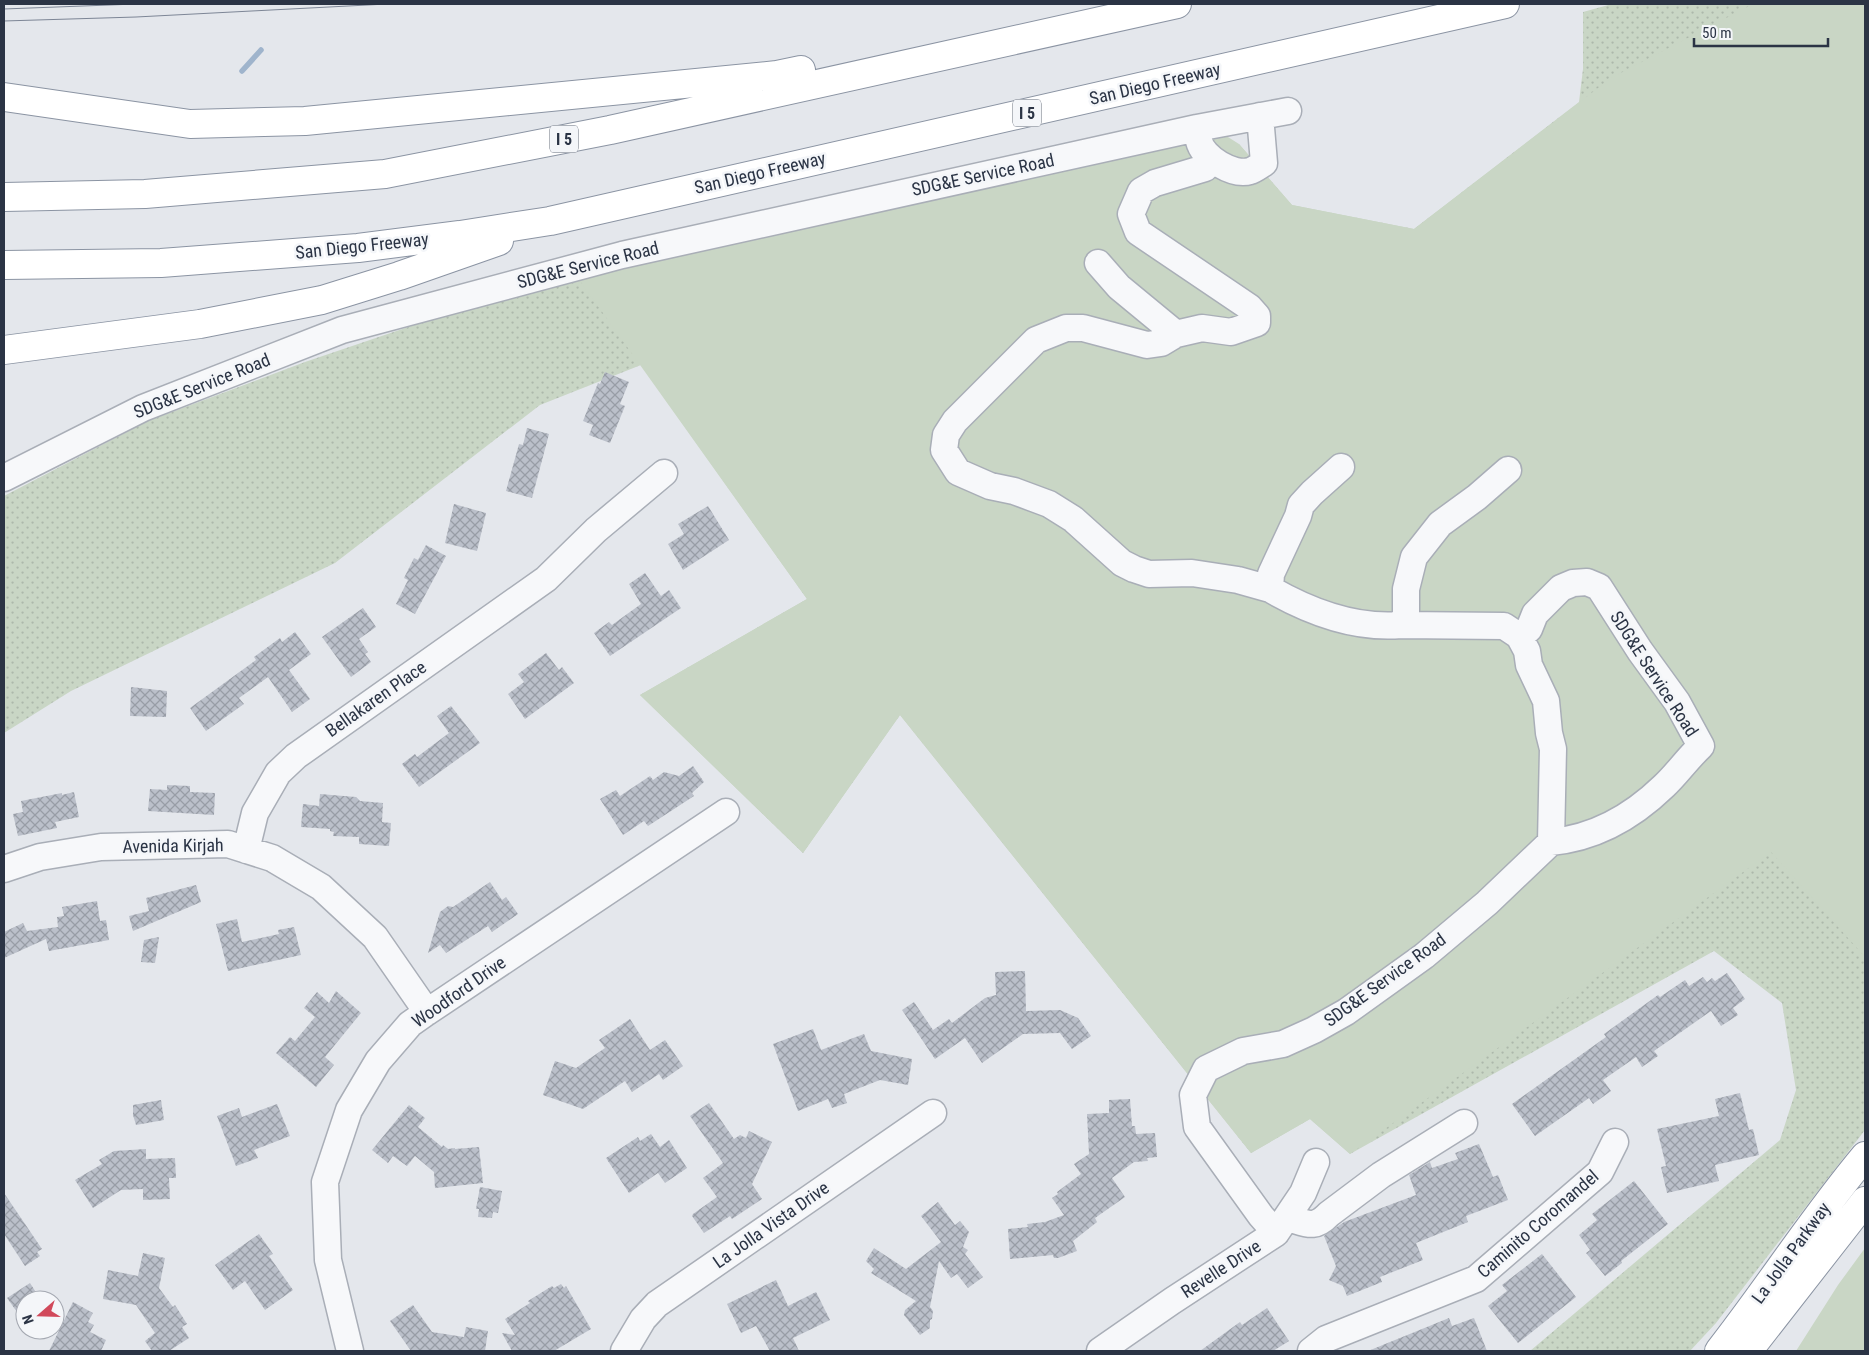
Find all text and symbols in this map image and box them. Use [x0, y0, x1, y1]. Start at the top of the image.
scale bar [1694, 15, 1828, 47]
text: 50 m [1702, 24, 1732, 42]
street label: San Diego Freeway [1087, 58, 1223, 109]
road number: I 5 [1013, 100, 1041, 126]
road number: I 5 [550, 126, 578, 152]
street label: San Diego Freeway [692, 147, 828, 198]
street label: SDG&E Service Road [910, 149, 1056, 200]
street label: San Diego Freeway [294, 228, 430, 263]
street label: SDG&E Service Road [515, 237, 661, 292]
street label: SDG&E Service Road [130, 349, 273, 423]
street label: SDG&E Service Road [1606, 607, 1703, 740]
street label: Bellakaren Place [321, 656, 430, 741]
street label: Avenida Kirjah [122, 834, 224, 857]
street label: SDG&E Service Road [1320, 928, 1450, 1031]
street label: Woodford Drive [408, 952, 510, 1032]
street label: Caminito Coromandel [1473, 1165, 1603, 1282]
street label: La Jolla Vista Drive [709, 1177, 833, 1272]
street label: La Jolla Parkway [1747, 1198, 1835, 1307]
street label: Revelle Drive [1177, 1235, 1264, 1302]
north arrow [15, 1290, 65, 1340]
text: N [19, 1313, 37, 1326]

